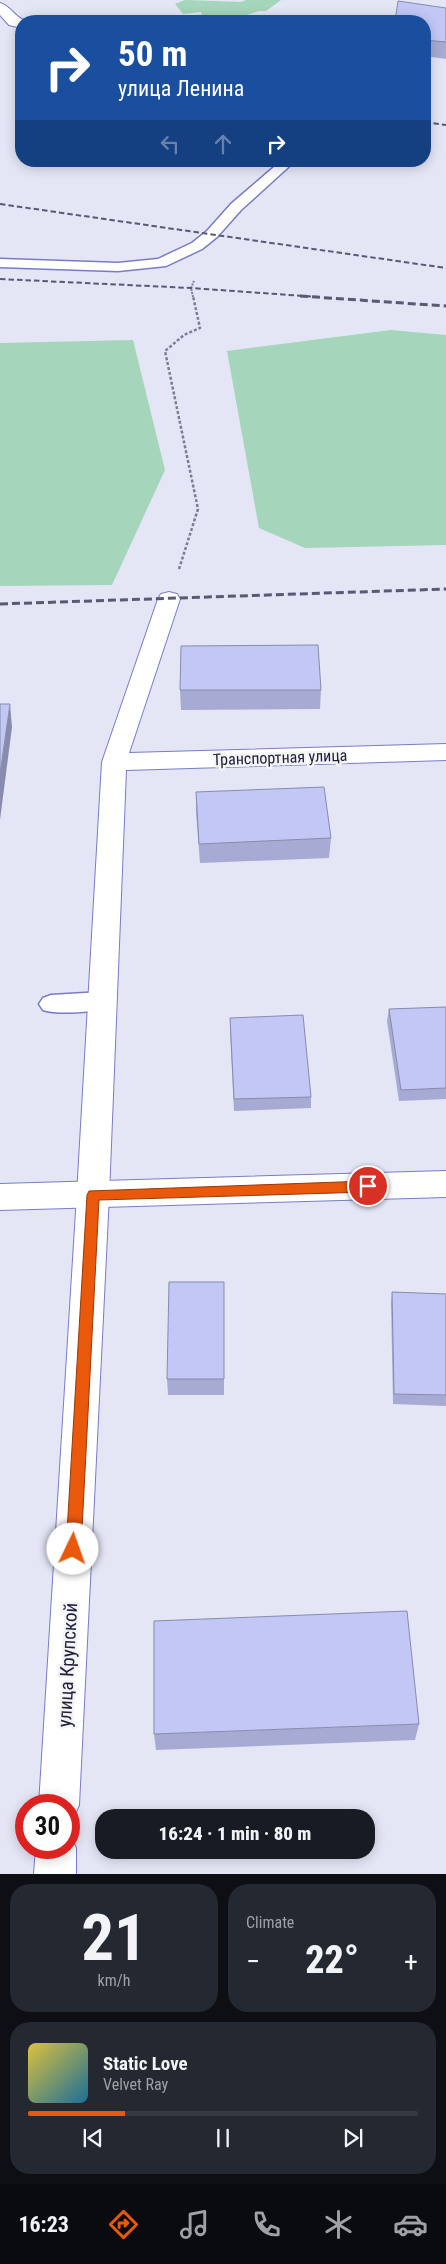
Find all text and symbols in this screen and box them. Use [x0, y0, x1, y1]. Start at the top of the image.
text: 50 m [118, 34, 187, 75]
icon: right [35, 35, 100, 100]
text: улица Ленина [118, 76, 244, 101]
icon: left [156, 130, 184, 158]
icon: ahead [209, 130, 237, 158]
icon: right [262, 130, 290, 158]
street label: Транспортная улица [212, 746, 348, 769]
pin [347, 1165, 389, 1207]
icon: arrive [354, 1172, 382, 1200]
position arrow [46, 1522, 98, 1574]
street label: улица Крупской [53, 1602, 82, 1728]
speed limit sign: 30 [15, 1794, 80, 1859]
text: 16:24 · 1 min · 80 m [159, 1822, 311, 1845]
text: 21 [81, 1900, 147, 1976]
text: Climate [246, 1913, 294, 1932]
text: 22° [305, 1938, 359, 1982]
text: − [246, 1945, 260, 1978]
text: + [404, 1945, 418, 1978]
text: km/h [98, 1971, 130, 1990]
text: Static Love [103, 2052, 188, 2075]
text: Velvet Ray [103, 2075, 168, 2094]
icon: previous [79, 2124, 107, 2152]
icon: pause [209, 2124, 237, 2152]
icon: next [339, 2124, 367, 2152]
icon: directions [106, 2207, 141, 2242]
icon: music [177, 2207, 212, 2242]
icon: phone [249, 2207, 284, 2242]
icon: climate [321, 2207, 356, 2242]
icon: car [393, 2207, 428, 2242]
text: 16:23 [18, 2212, 69, 2237]

